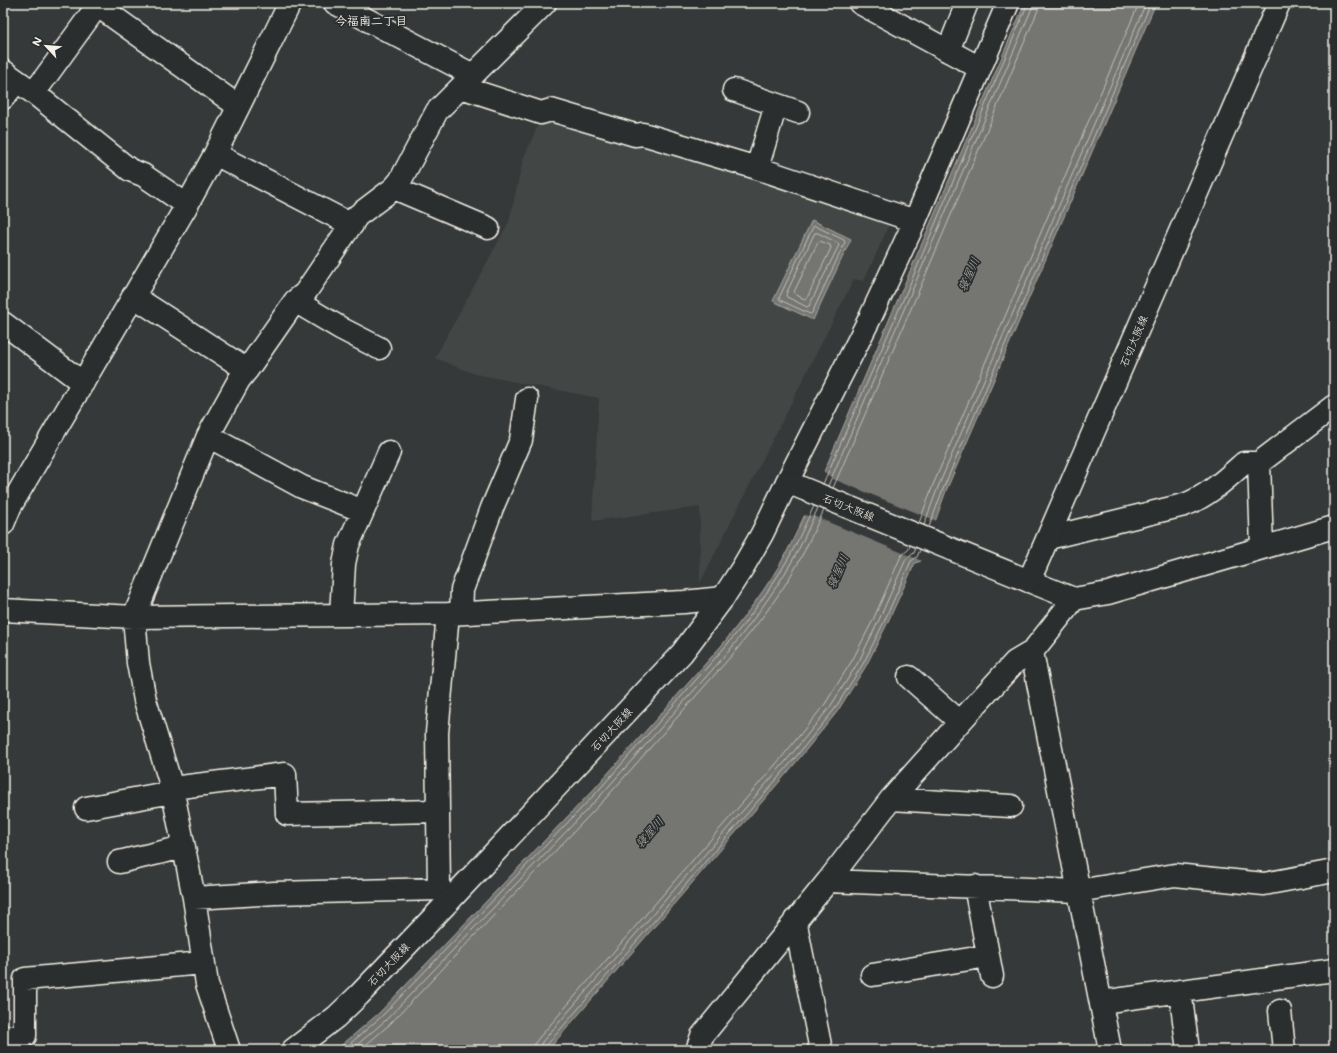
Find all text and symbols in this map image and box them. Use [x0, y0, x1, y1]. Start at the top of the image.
district label: 今福南二丁目 [335, 12, 407, 28]
north arrow [26, 26, 66, 66]
text: N [28, 34, 45, 48]
water label: 寝屋川 [953, 254, 983, 294]
street label: 石切大阪線 [1115, 313, 1151, 369]
street label: 石切大阪線 [821, 490, 877, 524]
water label: 寝屋川 [822, 551, 852, 591]
street label: 石切大阪線 [587, 704, 635, 754]
water label: 寝屋川 [631, 813, 667, 851]
street label: 石切大阪線 [364, 939, 412, 989]

